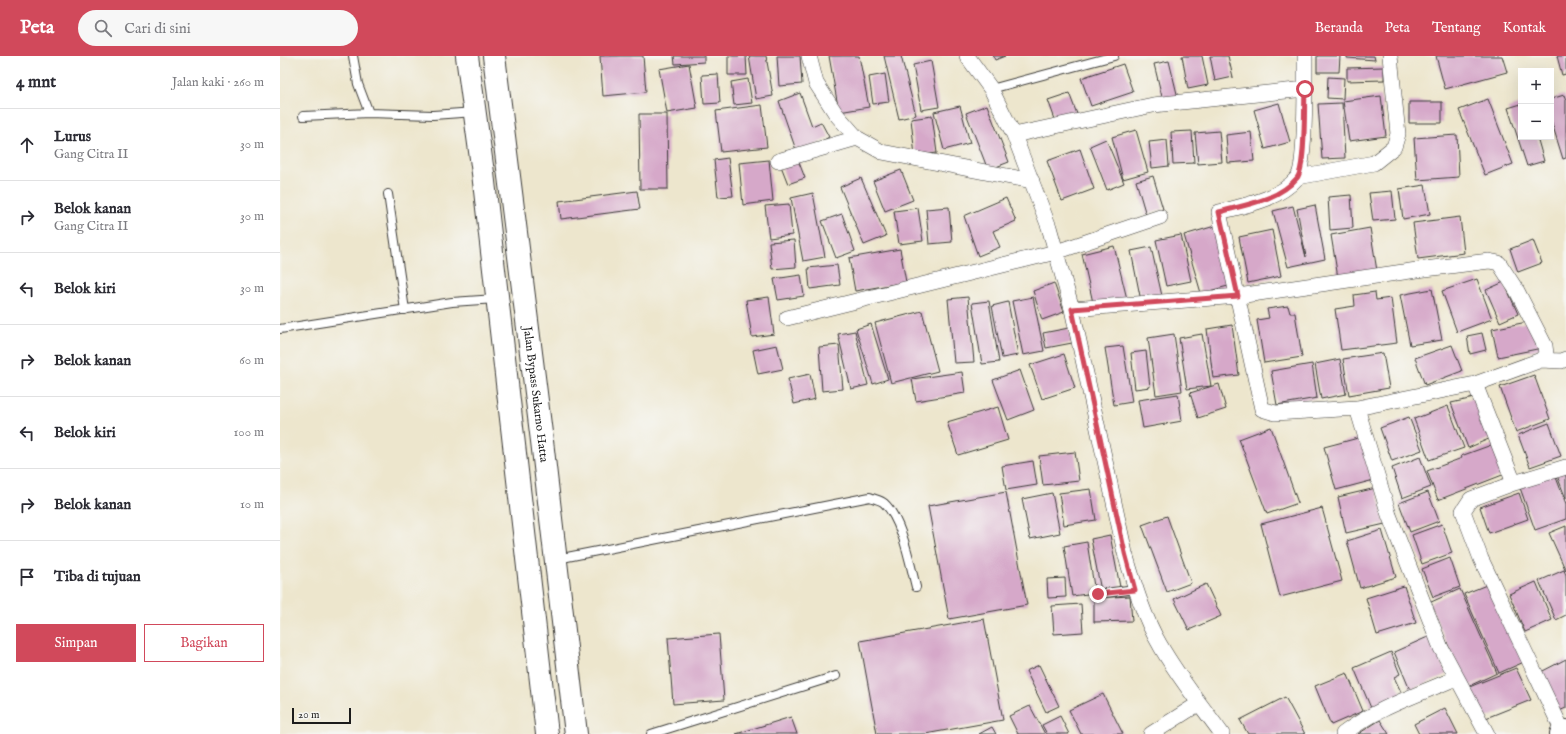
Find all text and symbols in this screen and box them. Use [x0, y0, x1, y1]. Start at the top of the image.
search box [78, 10, 358, 46]
text: Peta [20, 16, 54, 40]
icon: search [92, 17, 114, 39]
text: Cari di sini [124, 19, 191, 38]
text: Beranda [1315, 19, 1363, 37]
text: Peta [1385, 19, 1410, 37]
text: Tentang [1432, 19, 1481, 37]
text: Kontak [1503, 19, 1546, 37]
map controls [1518, 68, 1554, 140]
button: + [1518, 68, 1554, 104]
text: 4 mnt [16, 72, 56, 93]
text: Jalan kaki · 260 m [172, 74, 264, 91]
route start [1296, 80, 1314, 98]
button: − [1518, 104, 1554, 140]
text: Lurus [54, 127, 91, 146]
icon: ahead [16, 134, 38, 156]
text: 30 m [240, 136, 264, 153]
text: Gang Citra II [54, 146, 128, 163]
text: Belok kanan [54, 199, 131, 218]
icon: right [16, 206, 38, 228]
text: 30 m [240, 208, 264, 225]
text: Gang Citra II [54, 218, 128, 235]
icon: left [16, 278, 38, 300]
text: Belok kiri [54, 279, 116, 298]
text: 30 m [240, 280, 264, 297]
street label: Jalan Bypass Sukarno Hatta [519, 324, 552, 464]
icon: right [16, 350, 38, 372]
text: Belok kanan [54, 351, 131, 370]
text: 60 m [239, 352, 264, 369]
icon: left [16, 422, 38, 444]
text: Belok kiri [54, 423, 116, 442]
text: 100 m [234, 424, 264, 441]
icon: right [16, 494, 38, 516]
text: Belok kanan [54, 495, 131, 514]
text: 10 m [240, 496, 264, 513]
icon: arrive [16, 566, 38, 588]
text: Tiba di tujuan [54, 567, 141, 586]
route end [1089, 585, 1107, 603]
button: Simpan [16, 624, 136, 662]
button: Bagikan [144, 624, 264, 662]
scale bar [292, 706, 351, 725]
text: 20 m [298, 708, 319, 722]

